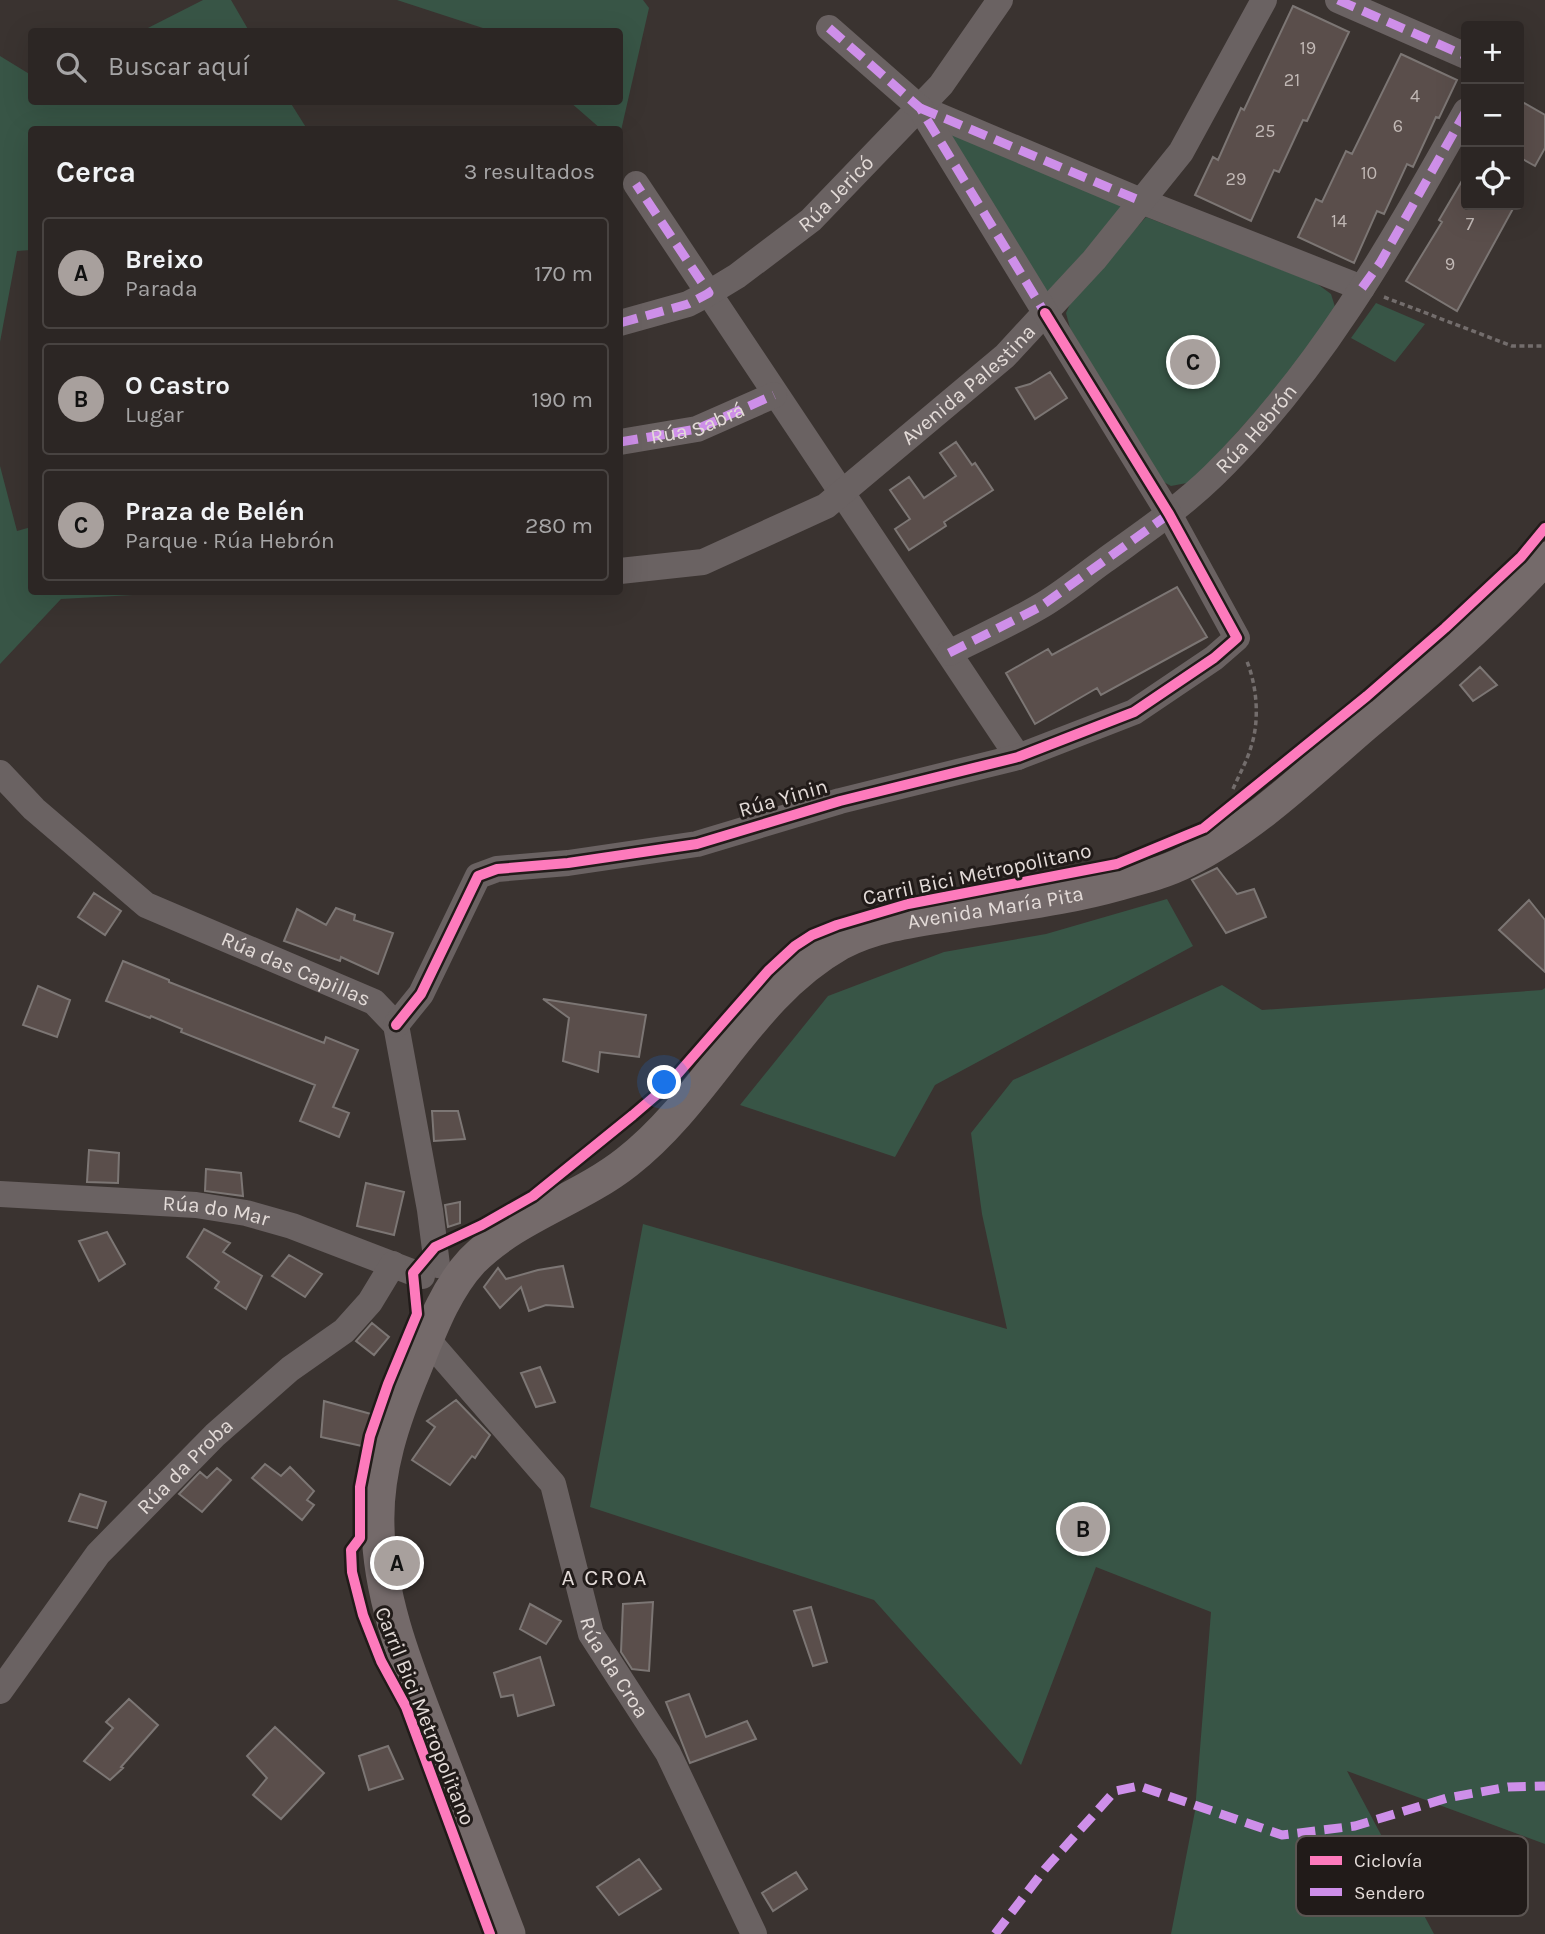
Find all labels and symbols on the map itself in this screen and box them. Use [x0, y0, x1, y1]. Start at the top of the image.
house number: 19 [1300, 37, 1316, 59]
house number: 21 [1284, 69, 1300, 91]
house number: 4 [1410, 85, 1420, 107]
house number: 6 [1393, 115, 1403, 137]
house number: 25 [1255, 120, 1275, 142]
street label: Rúa Jericó [794, 150, 879, 237]
house number: 10 [1361, 162, 1377, 184]
house number: 29 [1226, 168, 1246, 190]
house number: 14 [1331, 210, 1347, 232]
house number: 7 [1466, 213, 1475, 235]
house number: 9 [1445, 253, 1455, 275]
street label: Avenida Palestina [897, 319, 1040, 450]
pin: C [1170, 336, 1216, 388]
street label: Rúa Hebrón [1210, 379, 1302, 479]
street label: Rúa Sabrá [649, 397, 748, 449]
street label: Rúa Yinin [736, 774, 830, 822]
street label: Carril Bici Metropolitano [860, 838, 1094, 910]
street label: Avenida María Pita [906, 881, 1086, 934]
street label: Rúa das Capillas [218, 927, 374, 1011]
your location [647, 1065, 681, 1099]
street label: Rúa do Mar [162, 1191, 273, 1231]
street label: Rúa da Proba [132, 1413, 238, 1519]
pin: B [1060, 1503, 1106, 1555]
pin: A [374, 1537, 420, 1589]
district label: A CROA [562, 1564, 648, 1591]
street label: Carril Bici Metropolitano [370, 1603, 480, 1829]
street label: Rúa da Croa [575, 1614, 654, 1722]
legend [1296, 1836, 1528, 1916]
text: Ciclovía [1354, 1850, 1423, 1872]
text: Sendero [1354, 1882, 1425, 1904]

